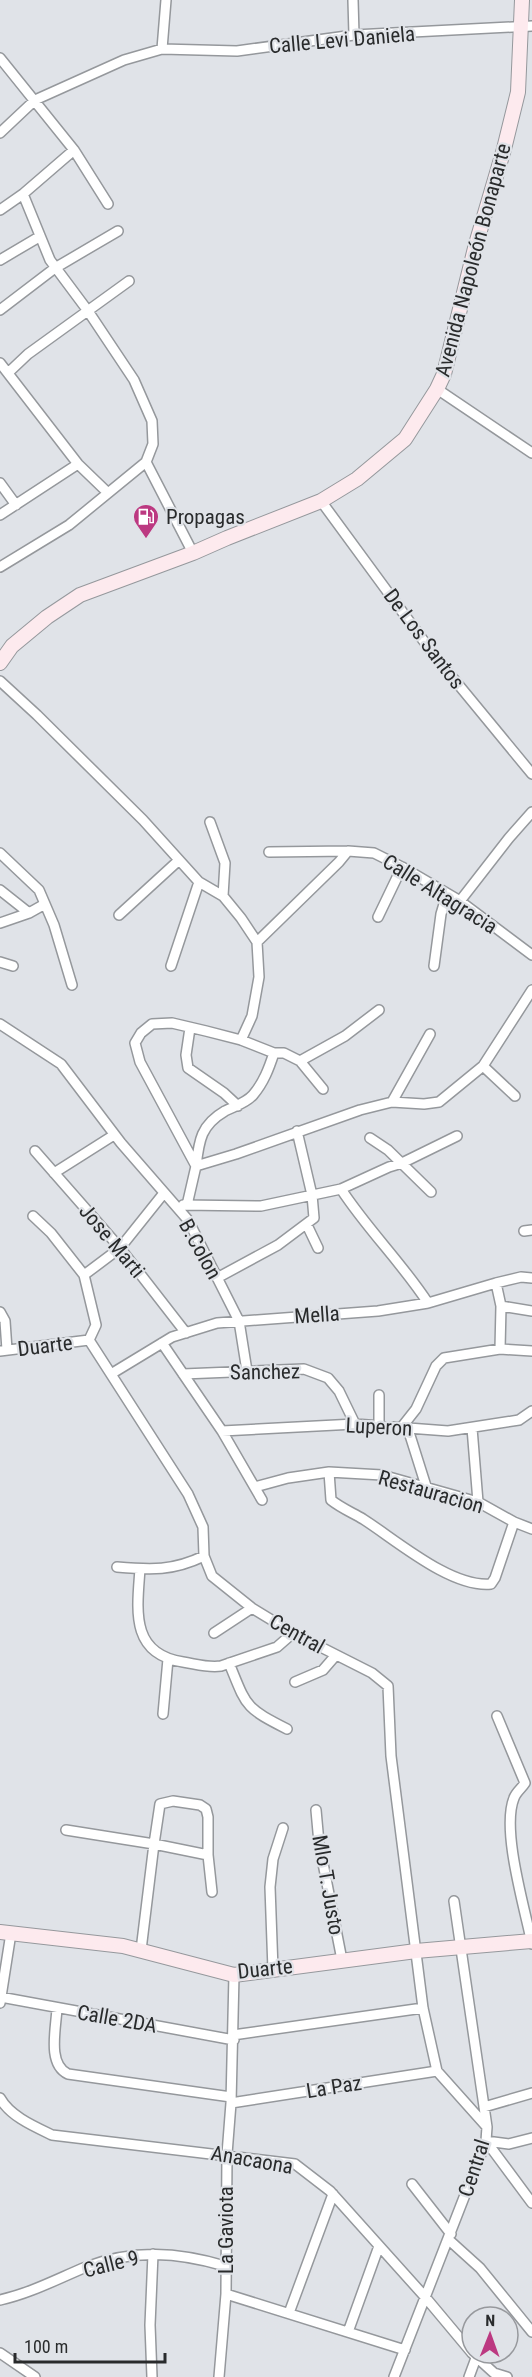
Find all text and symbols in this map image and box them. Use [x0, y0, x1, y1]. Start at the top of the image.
street label: Calle Levi Daniela [268, 22, 416, 58]
street label: Avenida Napoleón Bonaparte [430, 141, 516, 379]
fuel station icon: Propagas [131, 502, 161, 540]
place label: Propagas [166, 505, 245, 529]
street label: De Los Santos [379, 584, 469, 694]
street label: Calle Altagracia [378, 849, 502, 939]
street label: Jose Marti [74, 1199, 150, 1283]
street label: B.Colon [174, 1215, 226, 1283]
street label: Mella [294, 1301, 340, 1329]
street label: Duarte [16, 1331, 74, 1361]
street label: Sanchez [230, 1359, 300, 1385]
street label: Luperon [345, 1413, 413, 1441]
street label: Restauracion [376, 1466, 486, 1518]
street label: Central [265, 1609, 329, 1659]
street label: Mlo T. Justo [307, 1833, 349, 1937]
street label: Duarte [236, 1954, 294, 1984]
street label: Calle 2DA [75, 2000, 159, 2038]
street label: La Paz [305, 2071, 363, 2103]
street label: Central [453, 2136, 495, 2200]
street label: Anacaona [209, 2141, 295, 2179]
street label: La Gaviota [214, 2186, 238, 2274]
street label: Calle 9 [81, 2246, 141, 2282]
north arrow [460, 2305, 520, 2365]
text: N [485, 2311, 495, 2330]
scale bar [15, 2326, 165, 2364]
text: 100 m [24, 2336, 68, 2357]

